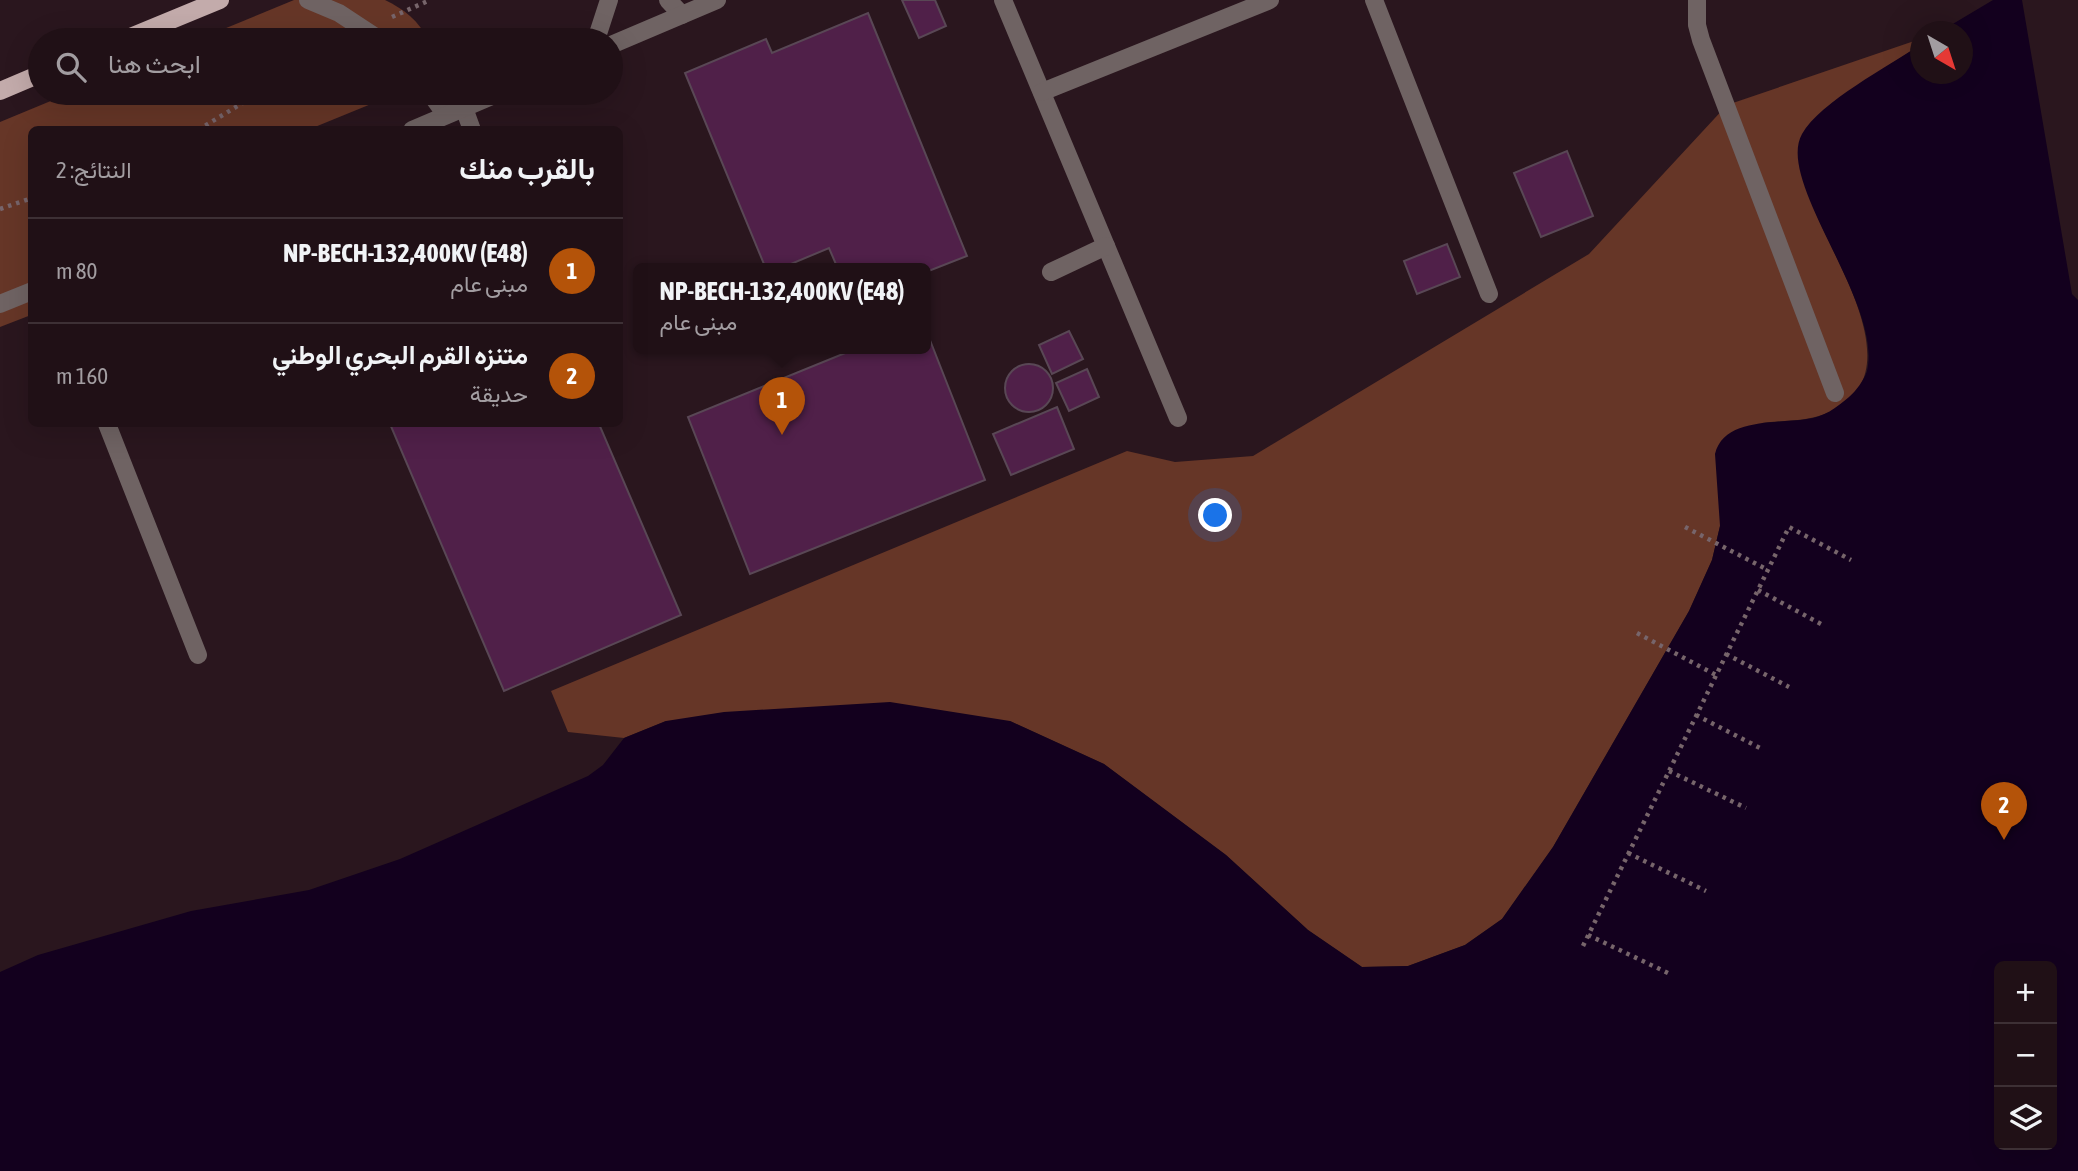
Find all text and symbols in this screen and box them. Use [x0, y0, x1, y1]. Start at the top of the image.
north arrow [1910, 21, 1973, 84]
search box [28, 28, 623, 105]
icon: search [52, 48, 90, 86]
text: ابحث هنا [108, 49, 201, 79]
text: بالقرب منك [459, 151, 595, 185]
text: النتائج: 2 [56, 157, 131, 183]
text: NP-BECH-132,400KV (E48) [283, 238, 528, 268]
text: 80 m [56, 258, 97, 284]
text: 1 [567, 258, 577, 284]
popup [633, 263, 931, 354]
text: مبنى عام [450, 271, 528, 297]
text: NP-BECH-132,400KV (E48) [660, 276, 904, 306]
text: مبنى عام [660, 309, 737, 335]
text: متنزه القرم البحري الوطني [272, 340, 528, 370]
text: 160 m [56, 363, 108, 389]
text: 2 [567, 363, 577, 389]
pin: 1 [759, 377, 805, 435]
text: حديقة [470, 381, 528, 407]
your location [1198, 498, 1232, 532]
pin: 2 [1981, 782, 2027, 840]
map controls [1994, 961, 2057, 1150]
button: + [1994, 961, 2057, 1024]
button: − [1994, 1024, 2057, 1087]
button: layers [1994, 1087, 2057, 1150]

